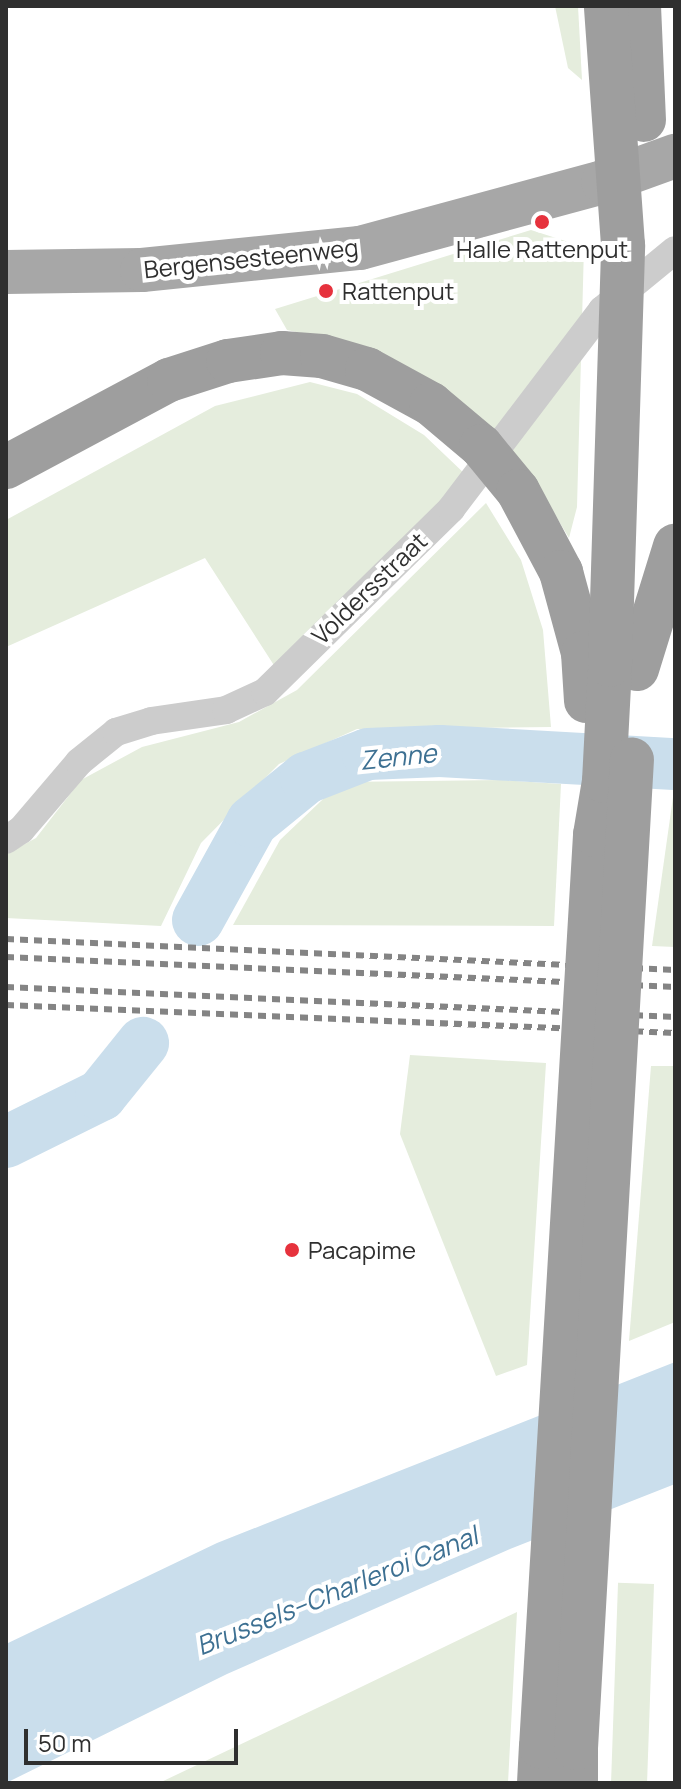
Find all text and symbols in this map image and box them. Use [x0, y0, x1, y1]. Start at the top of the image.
marker: Halle Rattenput [533, 213, 551, 231]
street label: Bergensesteenweg [142, 232, 360, 284]
place label: Halle Rattenput [456, 235, 628, 263]
place label: Rattenput [342, 277, 454, 305]
marker: Rattenput [317, 282, 335, 300]
street label: Voldersstraat [306, 526, 432, 650]
water label: Zenne [358, 737, 438, 777]
place label: Pacapime [308, 1236, 416, 1264]
marker: Pacapime [283, 1241, 301, 1259]
water label: Brussels–Charleroi Canal [192, 1520, 482, 1662]
scale bar [28, 1713, 242, 1763]
text: 50 m [38, 1726, 92, 1759]

